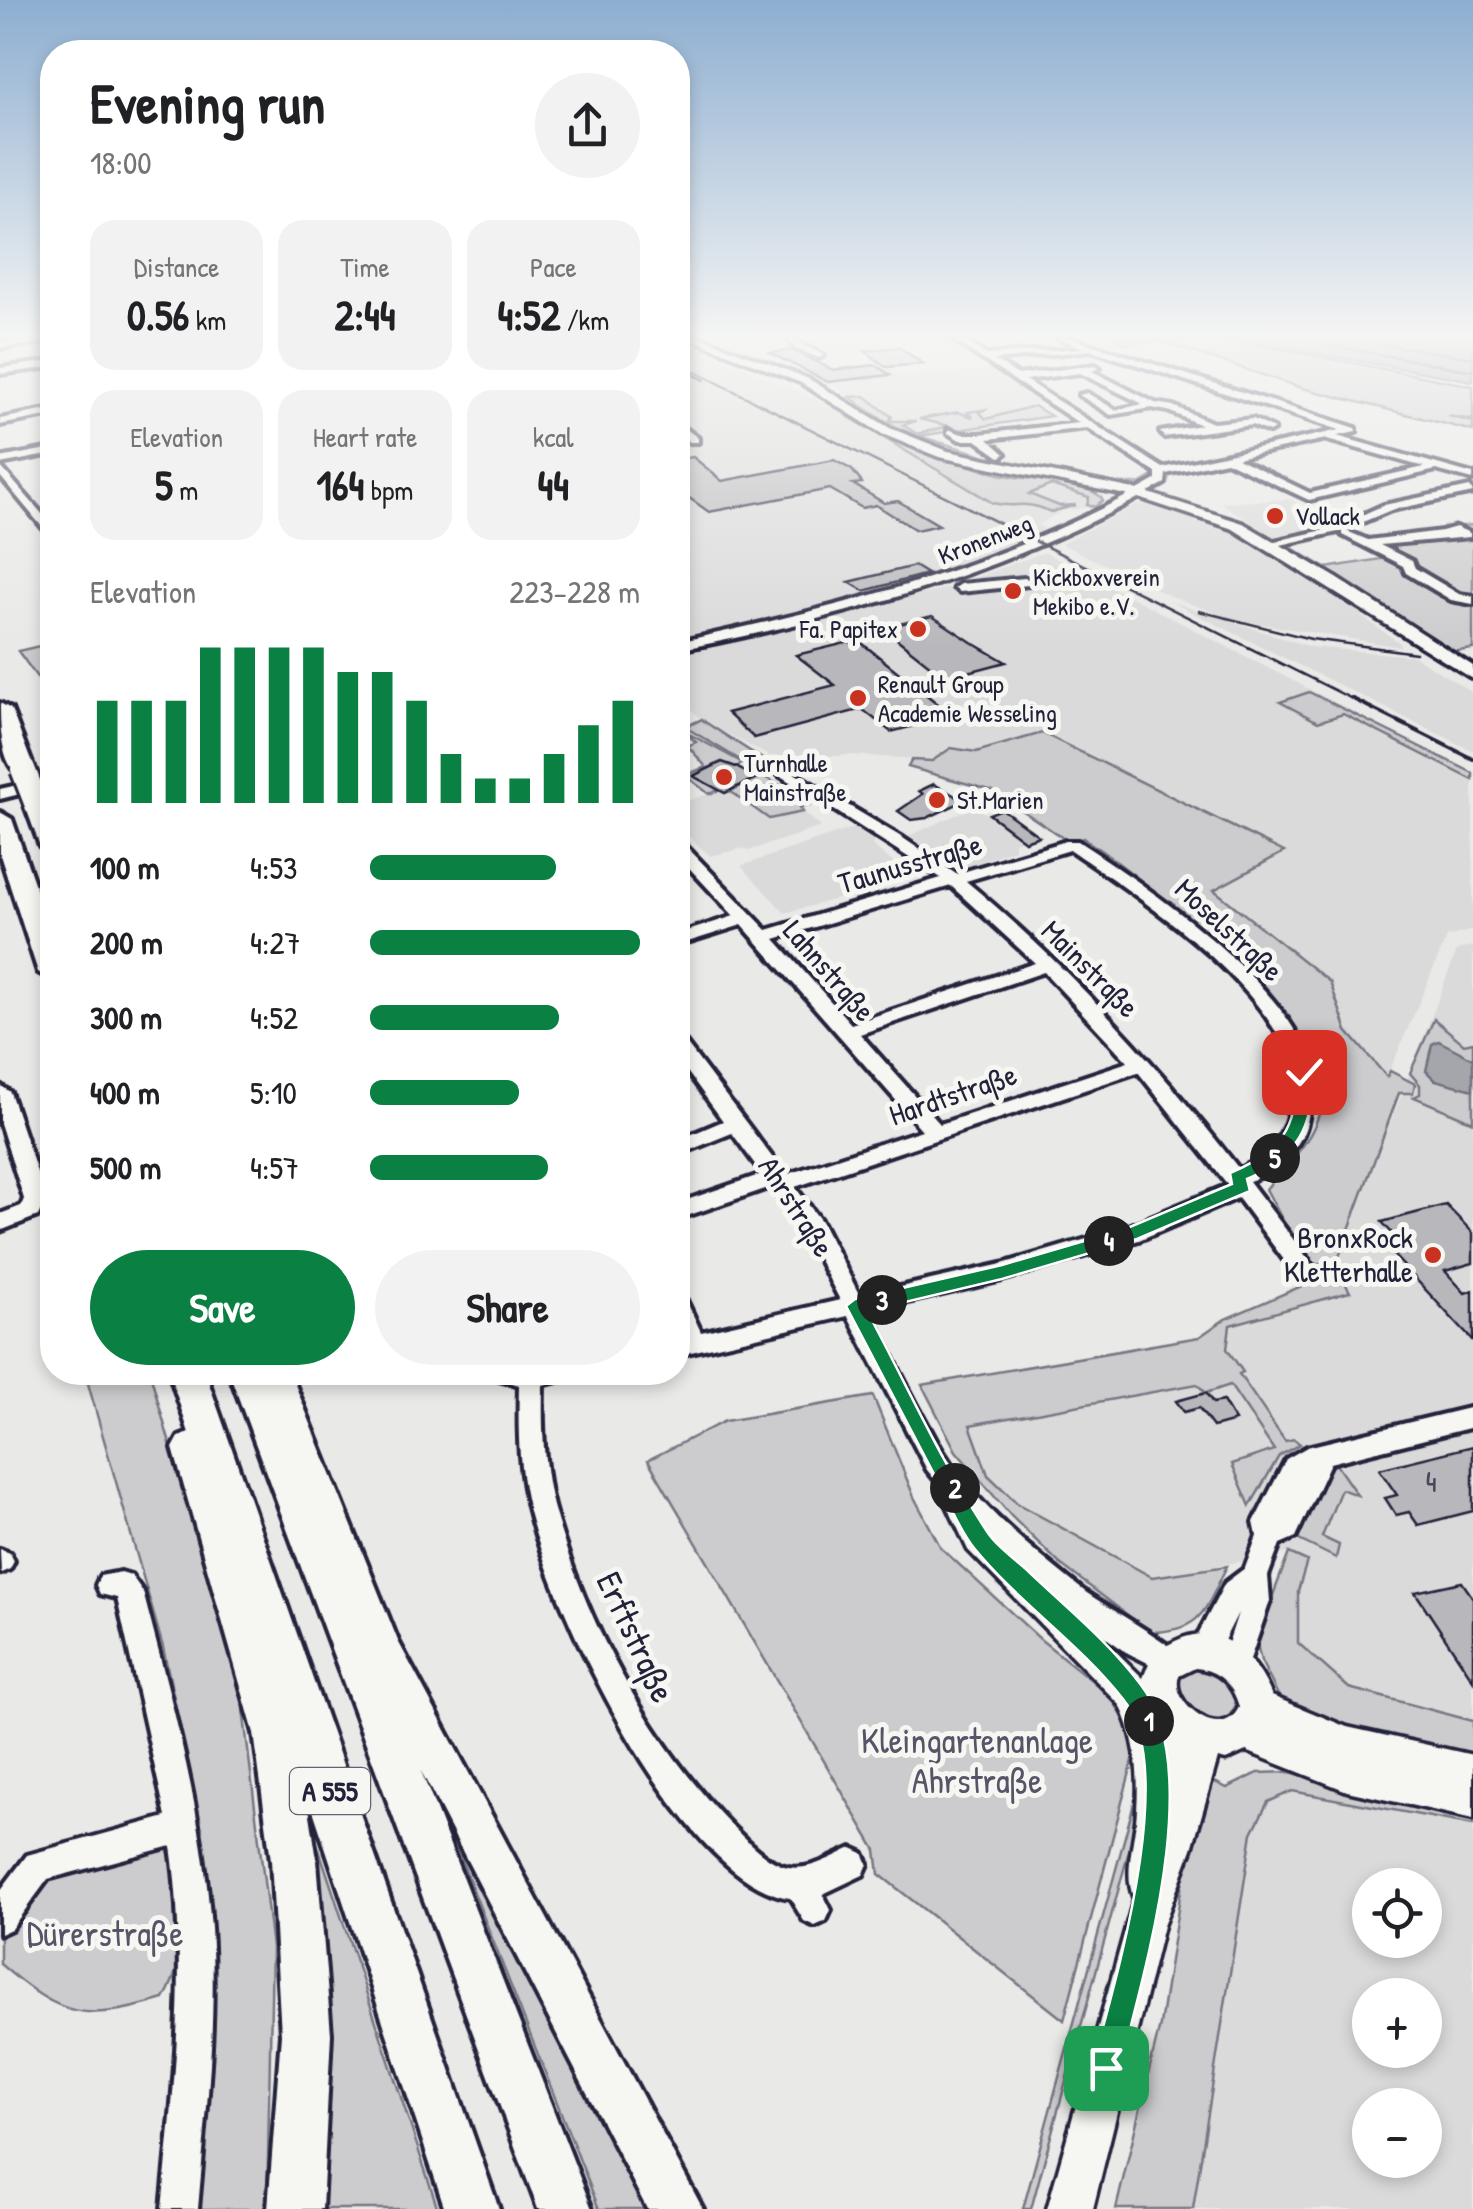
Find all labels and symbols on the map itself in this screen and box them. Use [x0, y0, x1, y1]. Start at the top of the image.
place label: Vollack [1295, 499, 1360, 533]
marker: Vollack [1264, 505, 1286, 527]
street label: Kronenweg [933, 506, 1037, 572]
place label: Kickboxverein Mekibo e.V. [1033, 560, 1160, 623]
marker: Kickboxverein Mekibo e.V. [1002, 580, 1024, 602]
place label: Fa. Papitex [799, 612, 898, 646]
marker: Fa. Papitex [907, 618, 929, 640]
place label: Renault Group Academie Wesseling [878, 667, 1057, 730]
marker: Renault Group Academie Wesseling [847, 687, 869, 709]
place label: Turnhalle Mainstraße [744, 746, 846, 809]
marker: Turnhalle Mainstraße [713, 766, 735, 788]
place label: St.Marien [957, 783, 1044, 817]
marker: St.Marien [926, 789, 948, 811]
street label: Taunusstraße [833, 823, 986, 903]
street label: Moselstraße [1167, 869, 1293, 990]
street label: Lahnstraße [775, 911, 885, 1030]
street label: Mainstraße [1033, 911, 1148, 1026]
pin [1262, 1030, 1347, 1115]
street label: Hardtstraße [884, 1054, 1022, 1135]
pin: 5 [1250, 1133, 1300, 1183]
street label: Ahrstraße [750, 1149, 844, 1264]
pin: 4 [1084, 1216, 1134, 1266]
place label: BronxRock Kletterhalle [1284, 1217, 1413, 1291]
marker: BronxRock Kletterhalle [1422, 1244, 1444, 1266]
pin: 3 [857, 1275, 907, 1325]
house number: 4 [1425, 1461, 1437, 1501]
pin: 2 [930, 1463, 980, 1513]
street label: Erftstraße [586, 1564, 687, 1710]
pin: 1 [1124, 1696, 1174, 1746]
park label: Kleingartenanlage Ahrstraße [861, 1717, 1093, 1804]
road number: A 555 [290, 1768, 370, 1814]
park label: Dürerstraße [27, 1910, 183, 1957]
pin [1064, 2026, 1149, 2111]

